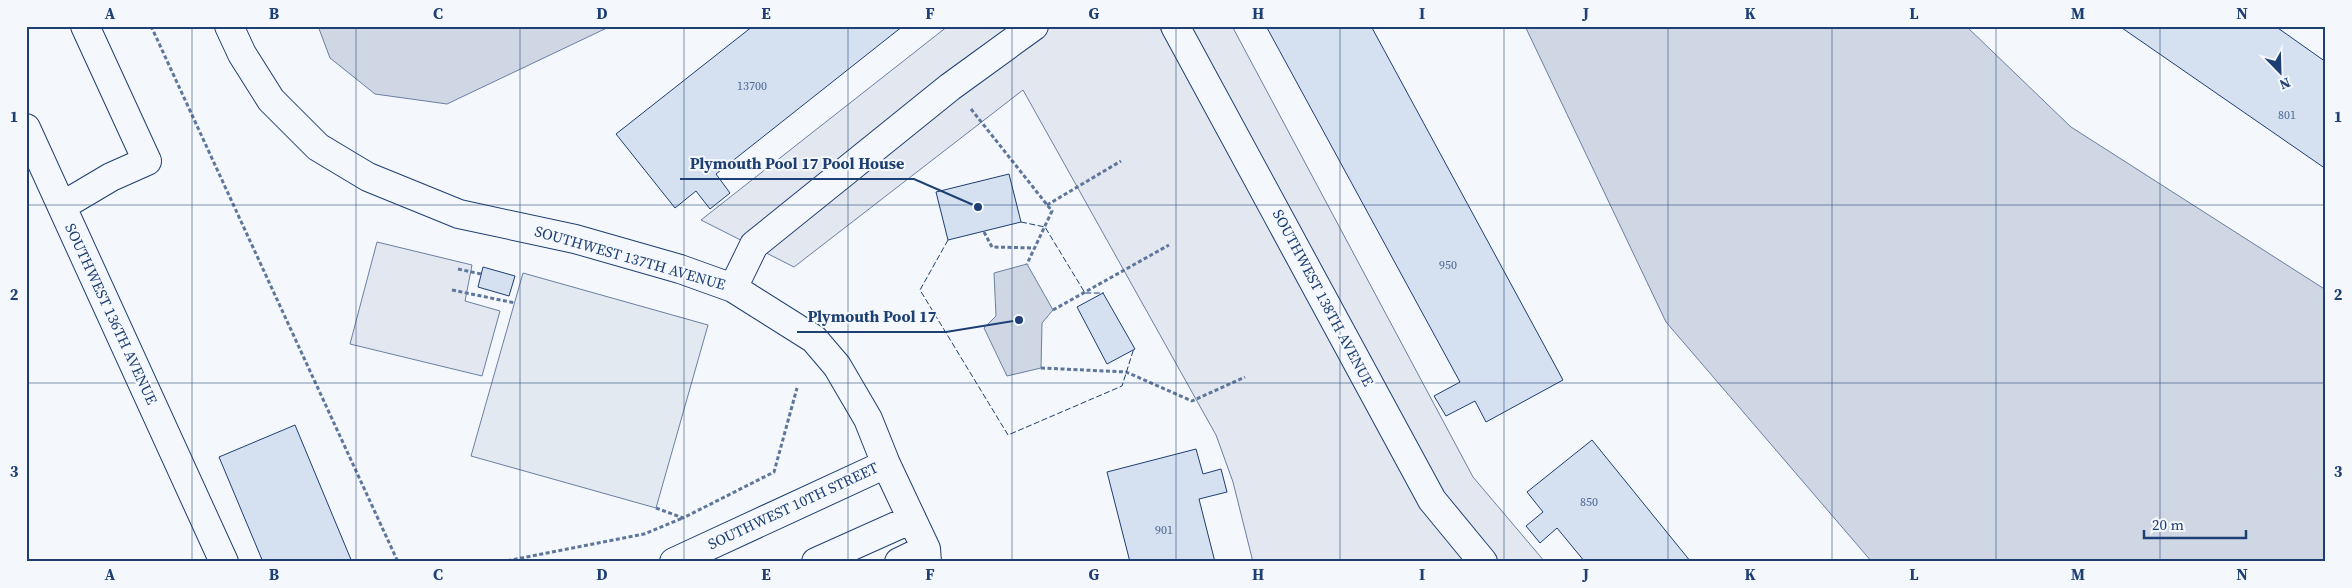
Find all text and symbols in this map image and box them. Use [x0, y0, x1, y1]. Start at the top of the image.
text: A [105, 2, 116, 24]
text: B [269, 2, 280, 24]
text: C [433, 2, 443, 24]
text: D [596, 2, 608, 24]
text: E [761, 2, 771, 24]
text: F [925, 2, 935, 24]
text: G [1089, 2, 1100, 24]
text: H [1252, 2, 1264, 24]
text: I [1419, 2, 1425, 24]
text: J [1582, 2, 1589, 24]
text: K [1744, 2, 1756, 24]
text: L [1909, 2, 1919, 24]
text: M [2071, 2, 2085, 24]
text: N [2236, 2, 2248, 24]
north arrow [2254, 48, 2304, 98]
text: N [2276, 73, 2294, 95]
house number: 13700 [737, 78, 767, 94]
text: 1 [10, 105, 18, 127]
text: 1 [2334, 105, 2342, 127]
house number: 801 [2278, 107, 2296, 123]
callout: Plymouth Pool 17 Pool House [680, 148, 914, 179]
text: Plymouth Pool 17 Pool House [690, 152, 904, 174]
street label: SOUTHWEST 138TH AVENUE [1268, 206, 1379, 390]
street label: SOUTHWEST 136TH AVENUE [60, 220, 163, 408]
street label: SOUTHWEST 137TH AVENUE [532, 220, 728, 295]
house number: 950 [1439, 257, 1457, 273]
text: 2 [10, 283, 19, 305]
text: 2 [2334, 283, 2343, 305]
callout: Plymouth Pool 17 [797, 301, 946, 332]
text: Plymouth Pool 17 [808, 305, 937, 327]
street label: SOUTHWEST 10TH STREET [704, 457, 881, 554]
text: 3 [10, 460, 19, 482]
text: 3 [2334, 460, 2343, 482]
house number: 850 [1580, 494, 1598, 510]
scale bar [2144, 508, 2247, 540]
text: 20 m [2152, 514, 2184, 535]
house number: 901 [1155, 522, 1173, 538]
text: A [105, 563, 116, 585]
text: B [269, 563, 280, 585]
text: C [433, 563, 443, 585]
text: D [596, 563, 608, 585]
text: E [761, 563, 771, 585]
text: F [925, 563, 935, 585]
text: G [1089, 563, 1100, 585]
text: H [1252, 563, 1264, 585]
text: I [1419, 563, 1425, 585]
text: J [1582, 563, 1589, 585]
text: K [1744, 563, 1756, 585]
text: L [1909, 563, 1919, 585]
text: M [2071, 563, 2085, 585]
text: N [2236, 563, 2248, 585]

